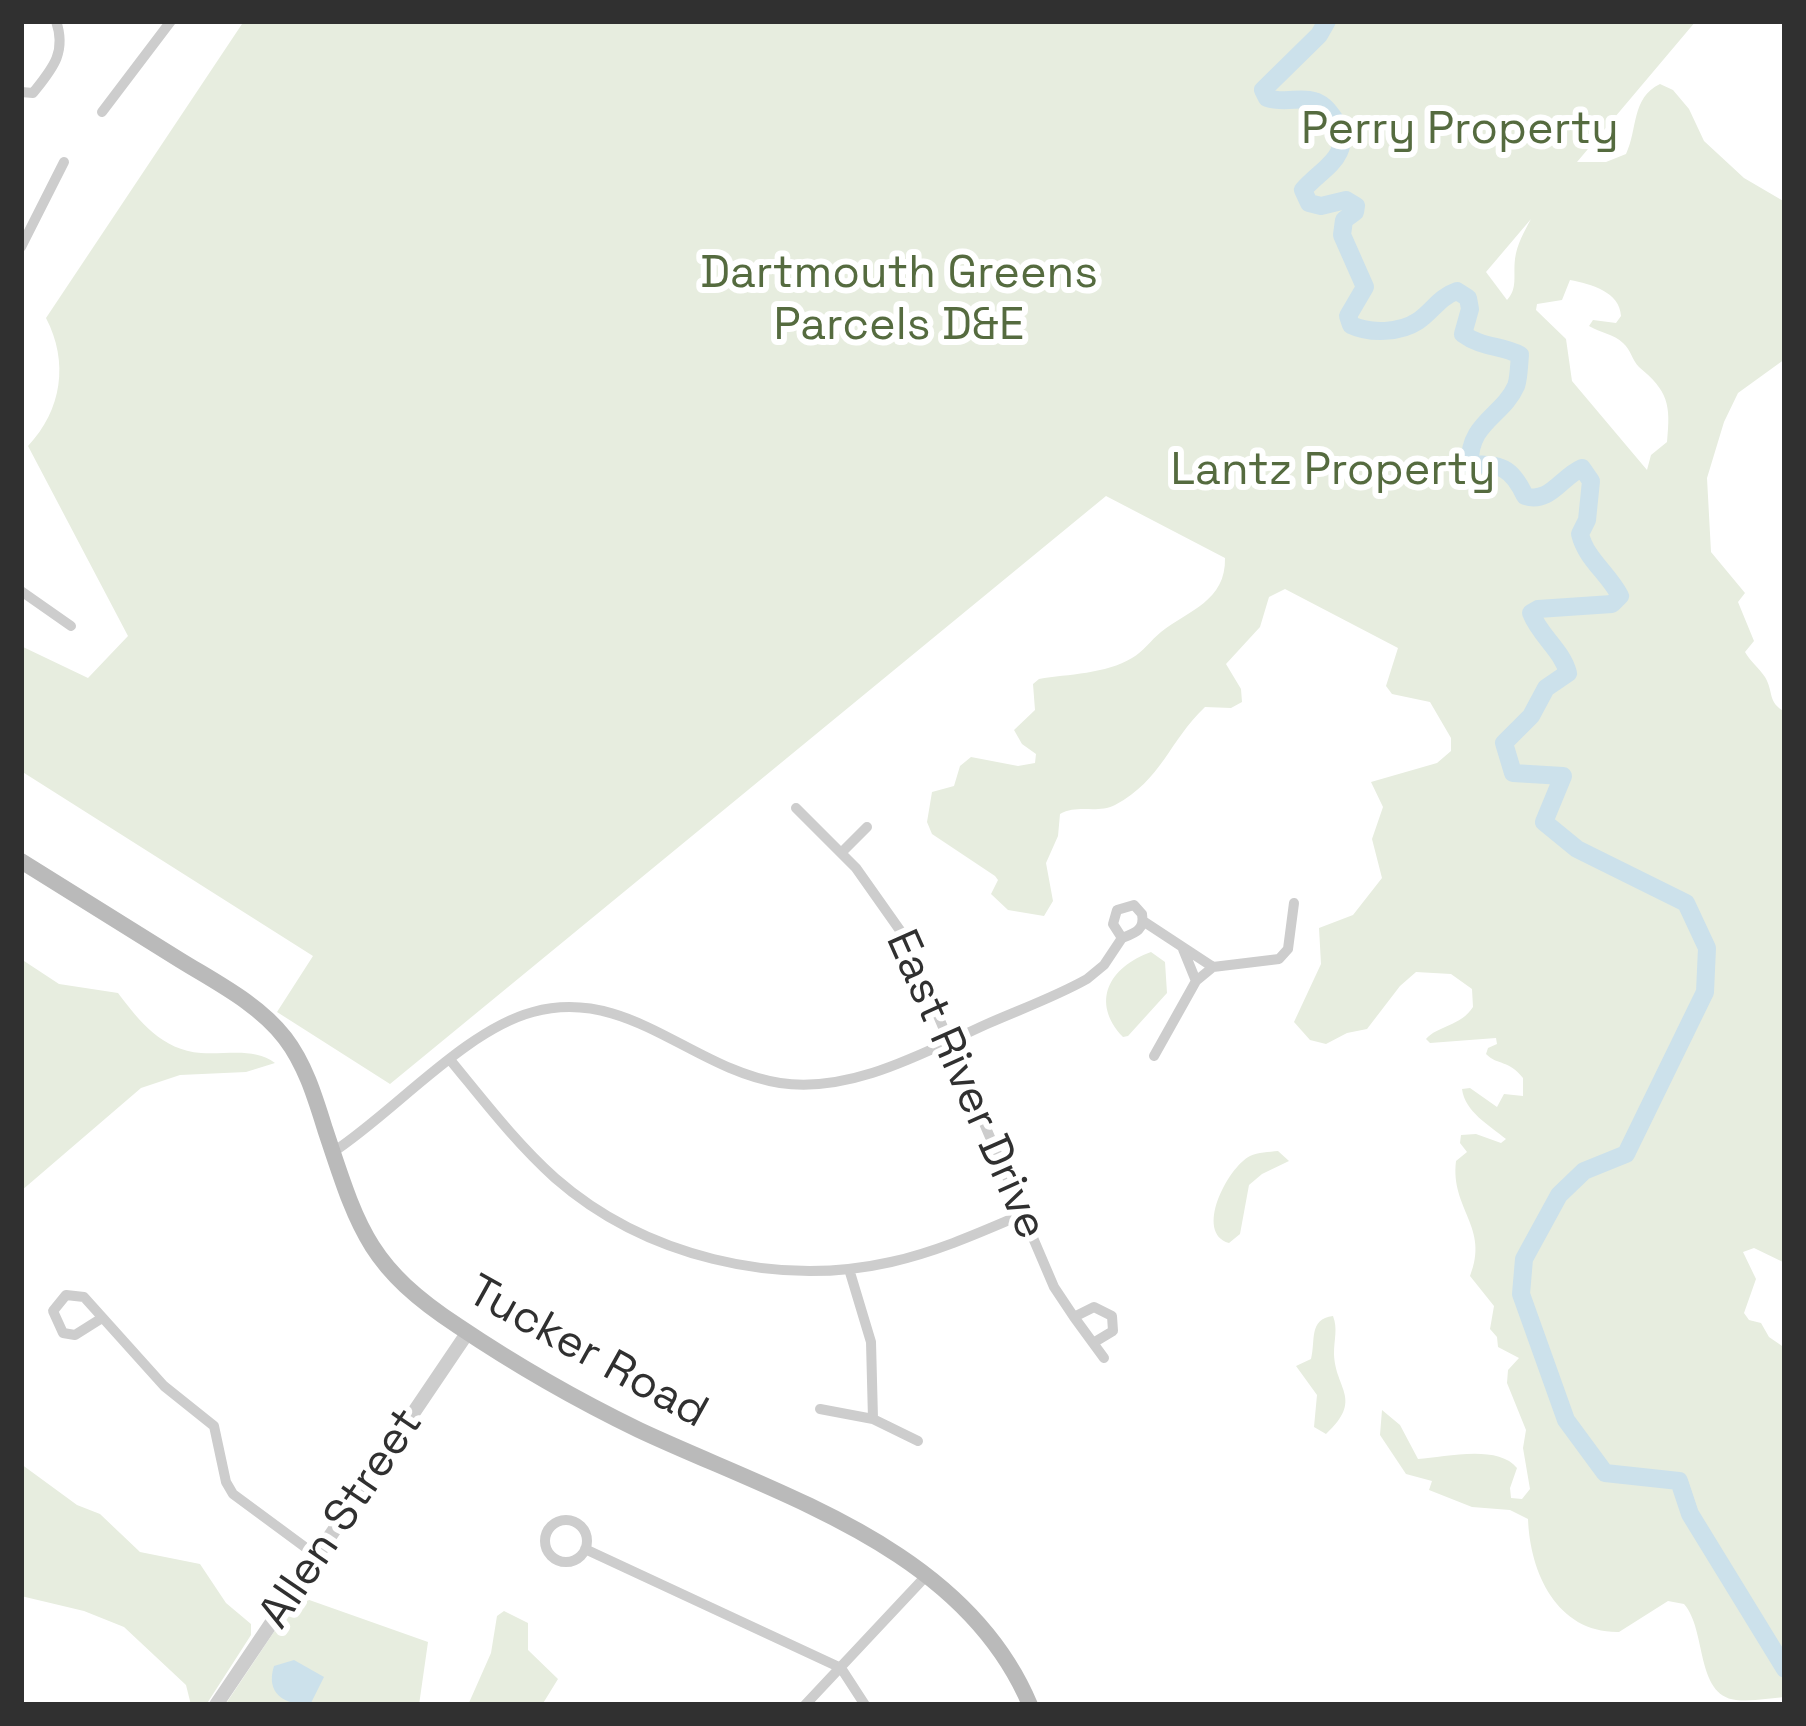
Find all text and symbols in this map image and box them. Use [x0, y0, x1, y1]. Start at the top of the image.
park label: Perry Property [1301, 104, 1619, 158]
park label: Dartmouth Greens Parcels D&E [700, 248, 1098, 354]
park label: Lantz Property [1171, 445, 1495, 499]
street label: East River Drive [873, 922, 1057, 1248]
street label: Tucker Road [458, 1265, 716, 1441]
street label: Allen Street [249, 1399, 435, 1639]

